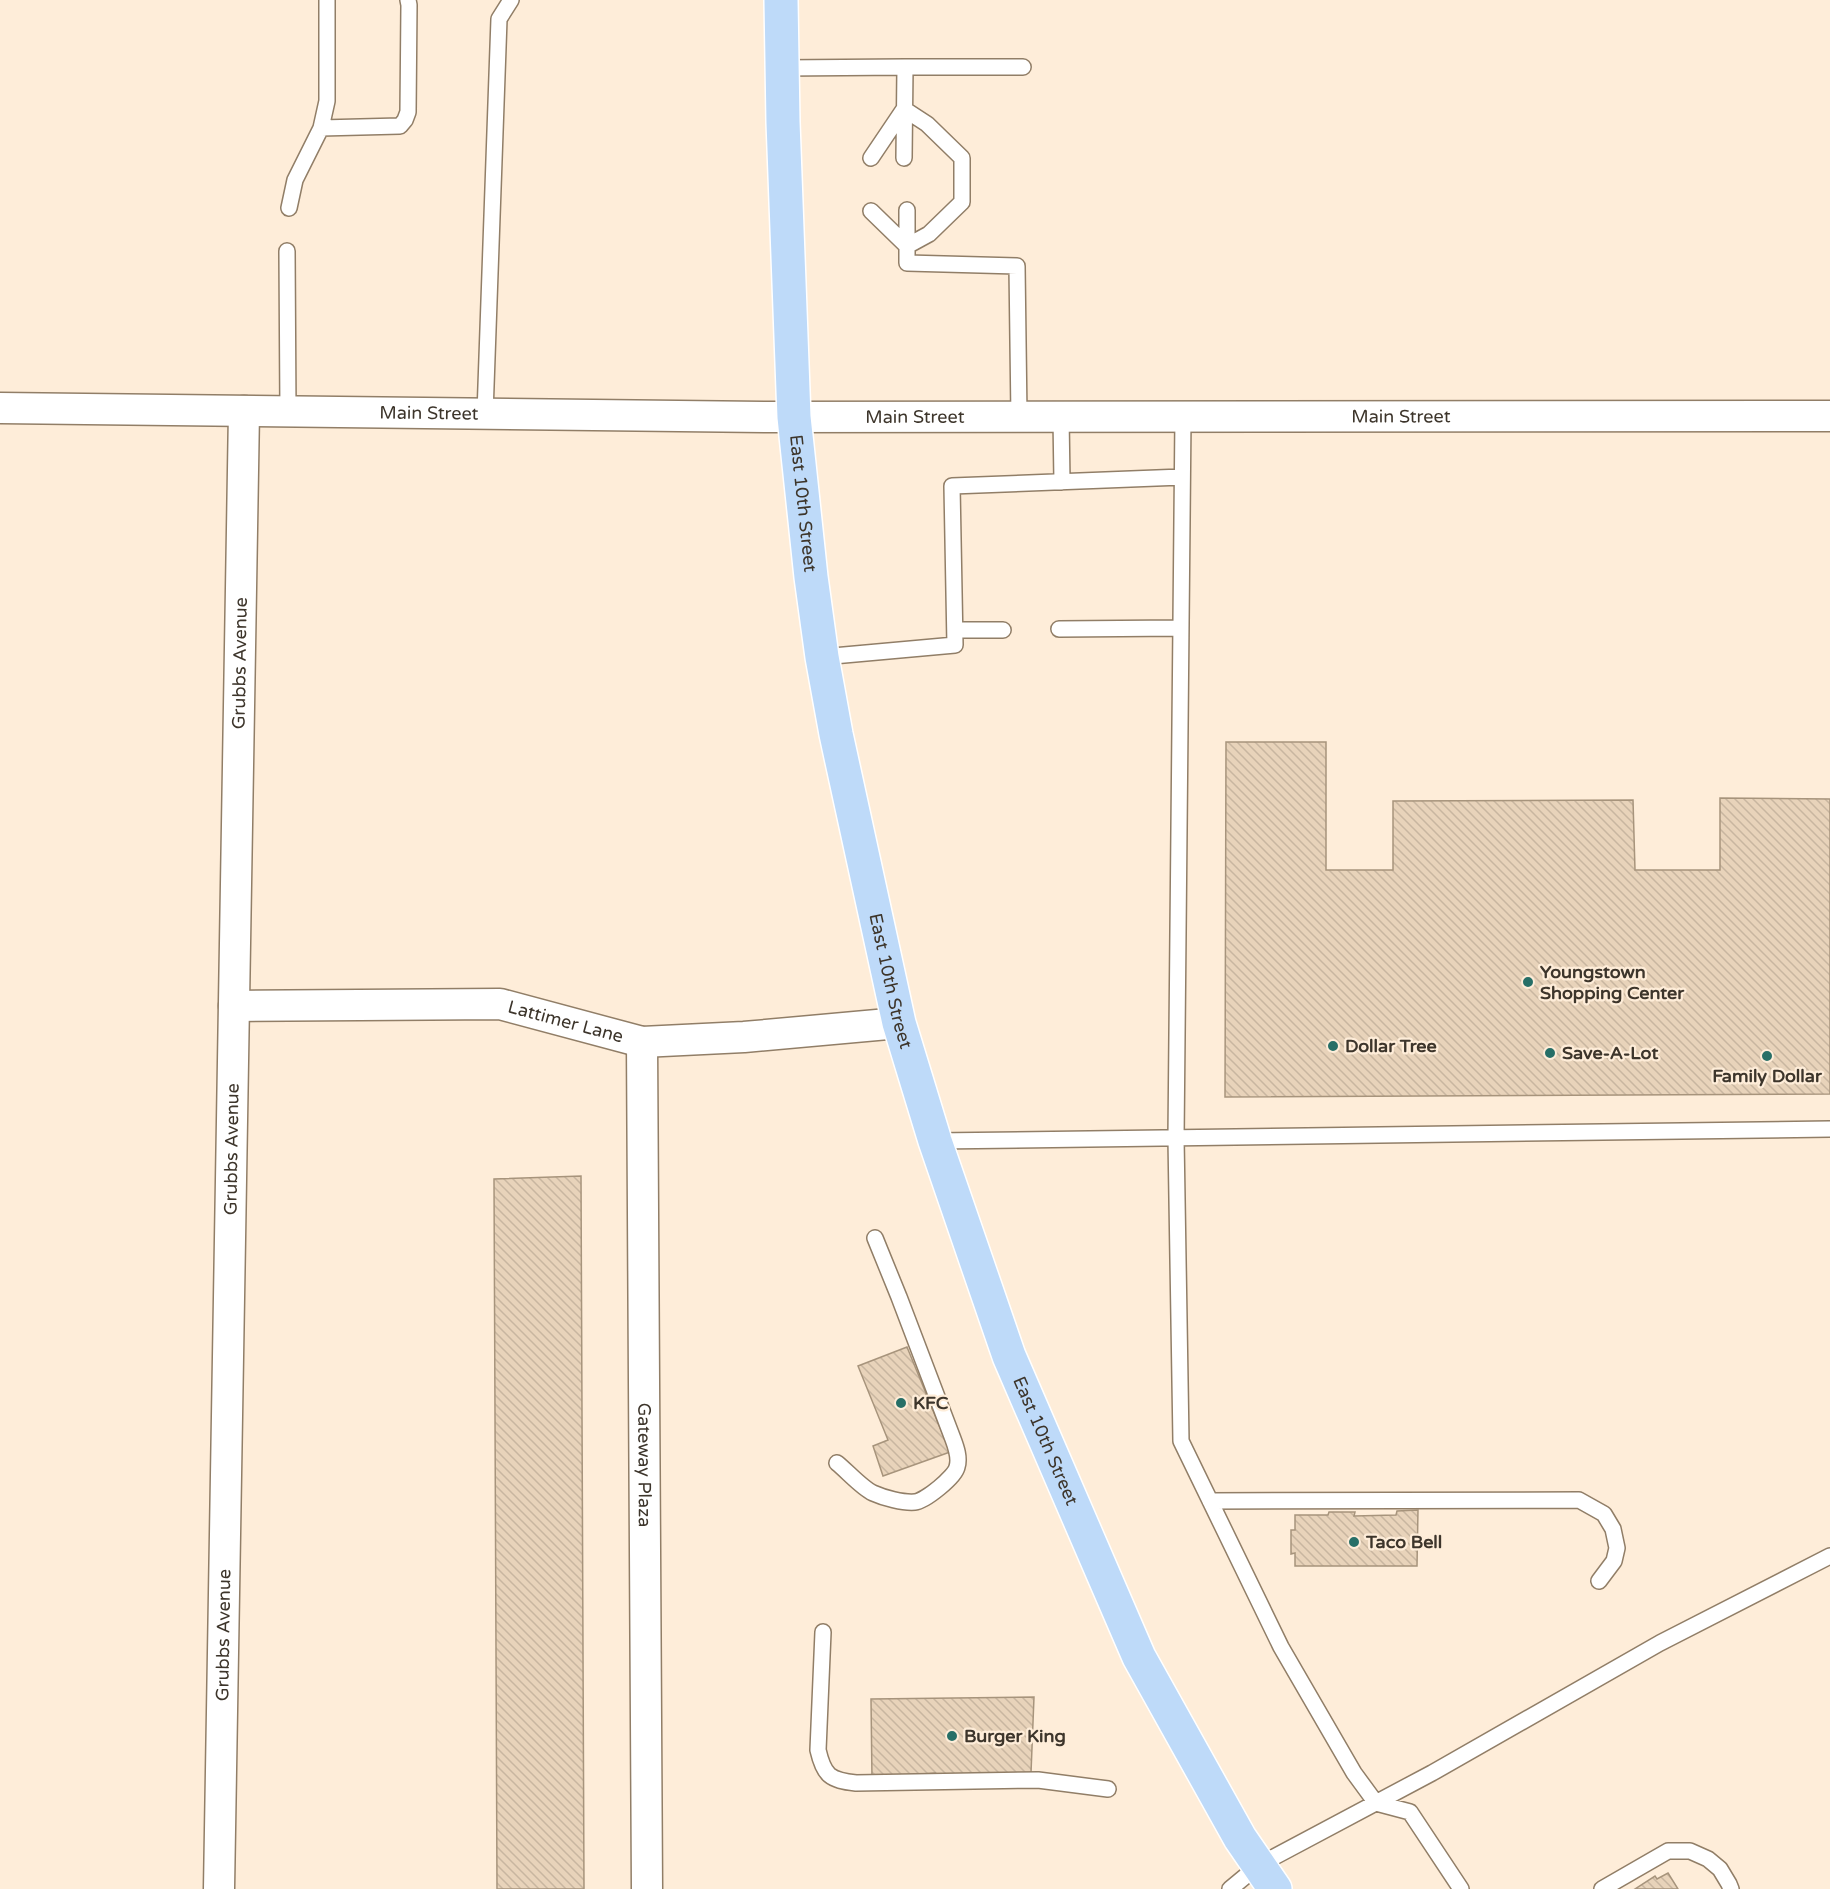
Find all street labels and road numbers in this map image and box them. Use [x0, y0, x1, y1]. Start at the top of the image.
street label: Main Street [379, 401, 479, 425]
street label: Main Street [1351, 405, 1451, 427]
street label: Main Street [865, 406, 965, 428]
street label: East 10th Street [785, 433, 821, 573]
street label: Grubbs Avenue [228, 597, 252, 729]
street label: East 10th Street [864, 911, 917, 1051]
street label: Lattimer Lane [506, 996, 626, 1048]
street label: Grubbs Avenue [219, 1083, 244, 1215]
street label: East 10th Street [1008, 1373, 1083, 1509]
street label: Gateway Plaza [633, 1403, 656, 1527]
street label: Grubbs Avenue [211, 1569, 235, 1701]

